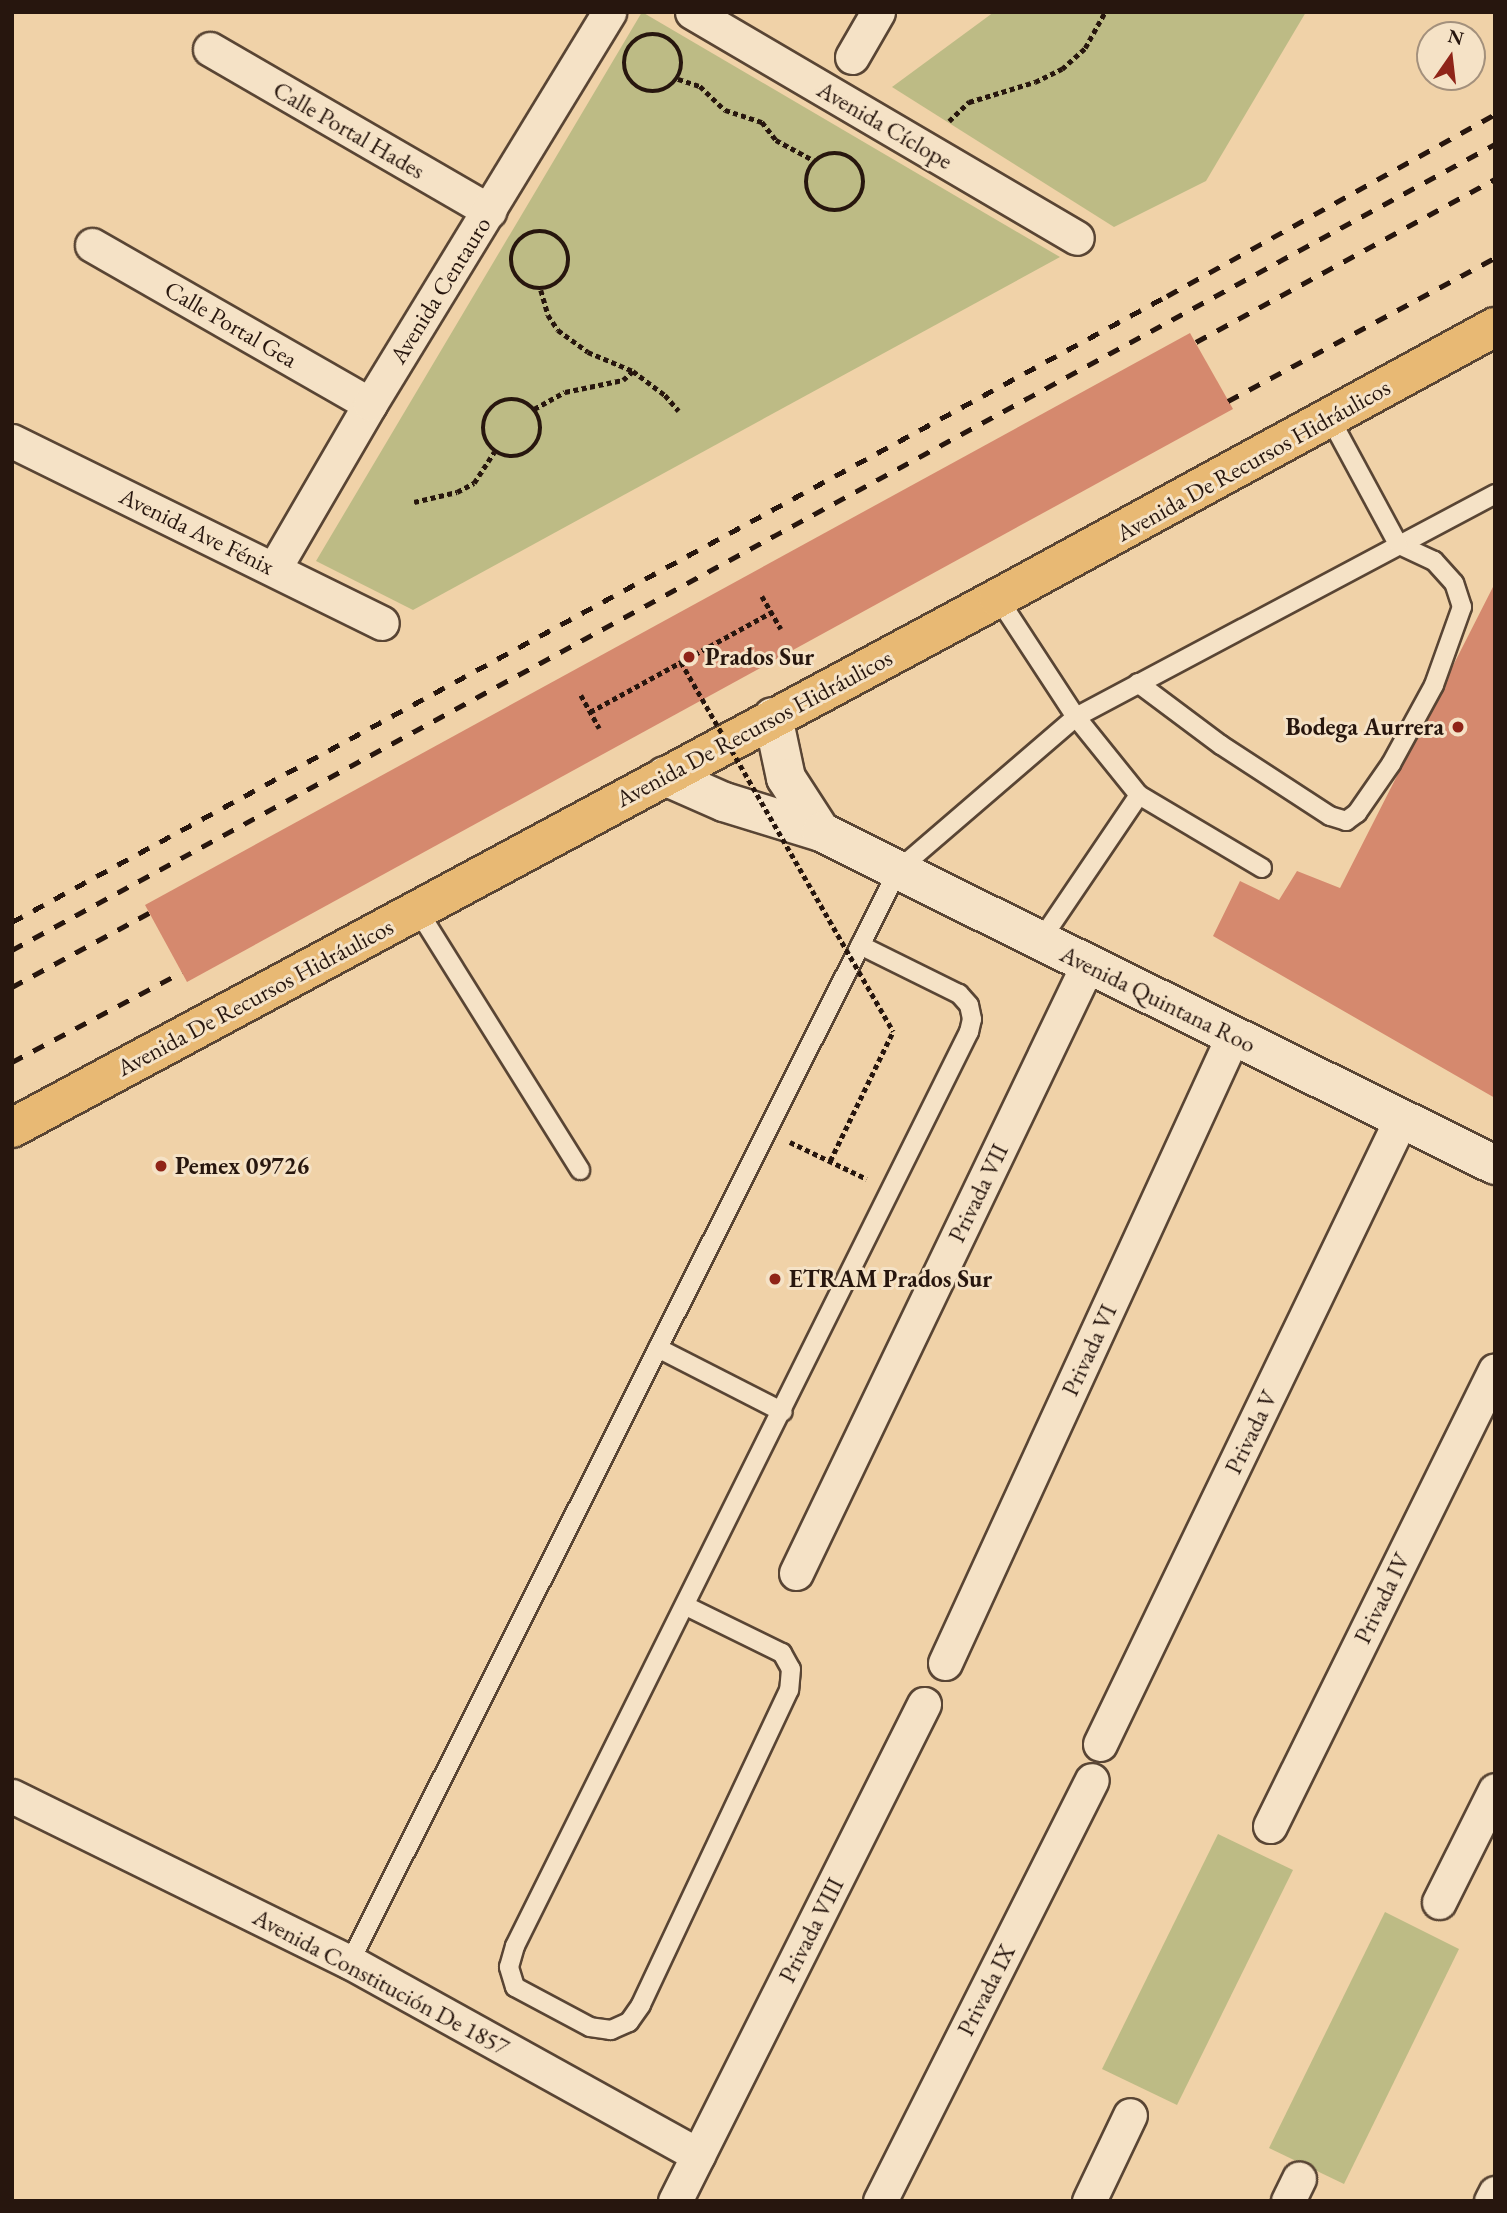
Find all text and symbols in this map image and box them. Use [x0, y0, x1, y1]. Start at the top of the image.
north arrow [1416, 21, 1486, 91]
text: N [1445, 23, 1466, 51]
street label: Calle Portal Hades [268, 75, 430, 185]
street label: Avenida Cíclope [812, 75, 958, 175]
street label: Avenida Centauro [383, 211, 497, 369]
street label: Calle Portal Gea [160, 274, 302, 374]
street label: Avenida De Recursos Hidráulicos [1111, 373, 1395, 547]
street label: Avenida Ave Fénix [115, 481, 279, 581]
street label: Avenida De Recursos Hidráulicos [611, 643, 897, 813]
place label: Prados Sur [705, 643, 814, 671]
marker: Prados Sur [679, 647, 699, 667]
place label: Bodega Aurrera [1286, 713, 1444, 741]
marker: Bodega Aurrera [1450, 719, 1466, 735]
street label: Avenida De Recursos Hidráulicos [112, 912, 398, 1082]
street label: Avenida Quintana Roo [1056, 939, 1260, 1059]
street label: Privada VII [942, 1139, 1014, 1247]
place label: Pemex 09726 [175, 1152, 309, 1180]
marker: Pemex 09726 [153, 1158, 169, 1174]
place label: ETRAM Prados Sur [789, 1265, 992, 1293]
marker: ETRAM Prados Sur [767, 1271, 783, 1287]
street label: Privada VI [1055, 1300, 1123, 1400]
street label: Privada V [1218, 1385, 1284, 1479]
street label: Privada IV [1348, 1548, 1416, 1648]
street label: Privada VIII [772, 1873, 850, 1987]
street label: Avenida Constitución De 1857 [248, 1902, 514, 2062]
street label: Privada IX [951, 1940, 1021, 2040]

